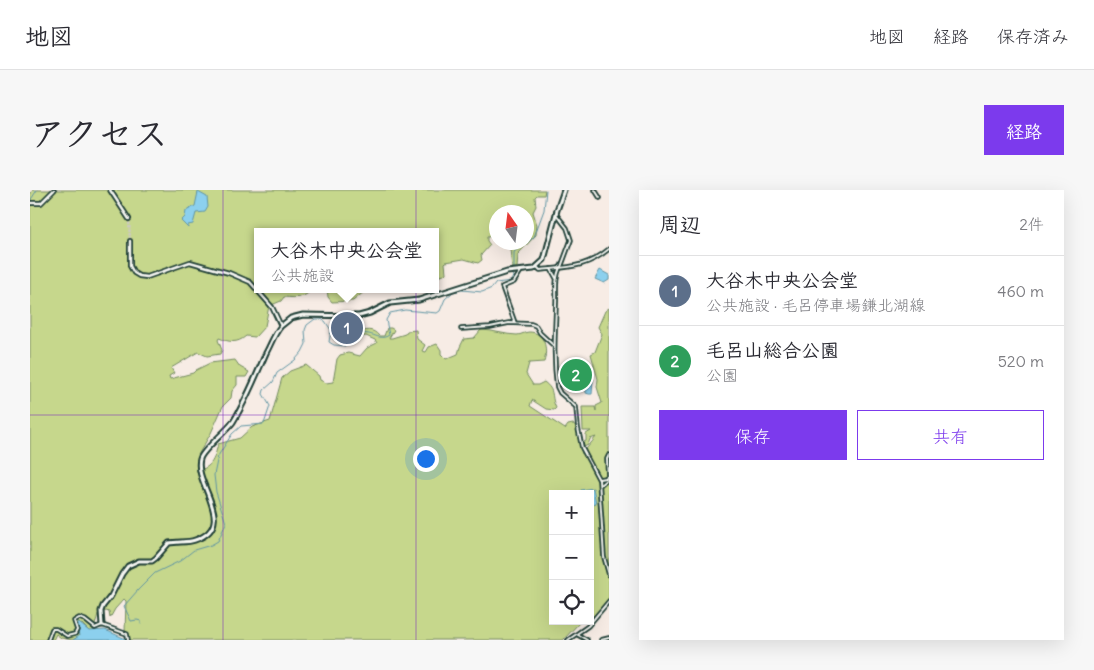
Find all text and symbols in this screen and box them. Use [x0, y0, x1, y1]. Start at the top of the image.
text: 地図 [25, 21, 73, 51]
text: 地図 [869, 25, 905, 48]
text: 経路 [933, 25, 969, 48]
text: 保存済み [997, 25, 1069, 48]
button: 経路 [984, 105, 1064, 155]
text: アクセス [30, 111, 168, 155]
north arrow [489, 205, 534, 250]
text: 周辺 [659, 211, 701, 238]
text: 2件 [1019, 214, 1044, 234]
popup [254, 228, 439, 293]
text: 大谷木中央公会堂 [270, 238, 423, 262]
text: 公共施設 [270, 265, 335, 285]
text: 大谷木中央公会堂 [706, 268, 858, 292]
text: 1 [672, 281, 678, 301]
text: 460 m [997, 281, 1044, 301]
text: 公共施設 · 毛呂停車場鎌北湖線 [706, 295, 925, 315]
pin: 1 [331, 309, 363, 347]
text: 毛呂山総合公園 [706, 338, 839, 362]
text: 2 [671, 351, 679, 371]
text: 520 m [998, 351, 1044, 371]
pin: 2 [560, 356, 592, 394]
text: 公園 [706, 365, 738, 385]
button: 保存 [659, 410, 847, 460]
button: 共有 [857, 410, 1044, 460]
your location [413, 446, 439, 472]
map controls [549, 490, 594, 625]
button: + [549, 490, 594, 535]
button: − [549, 535, 594, 580]
button: locate [549, 580, 594, 625]

